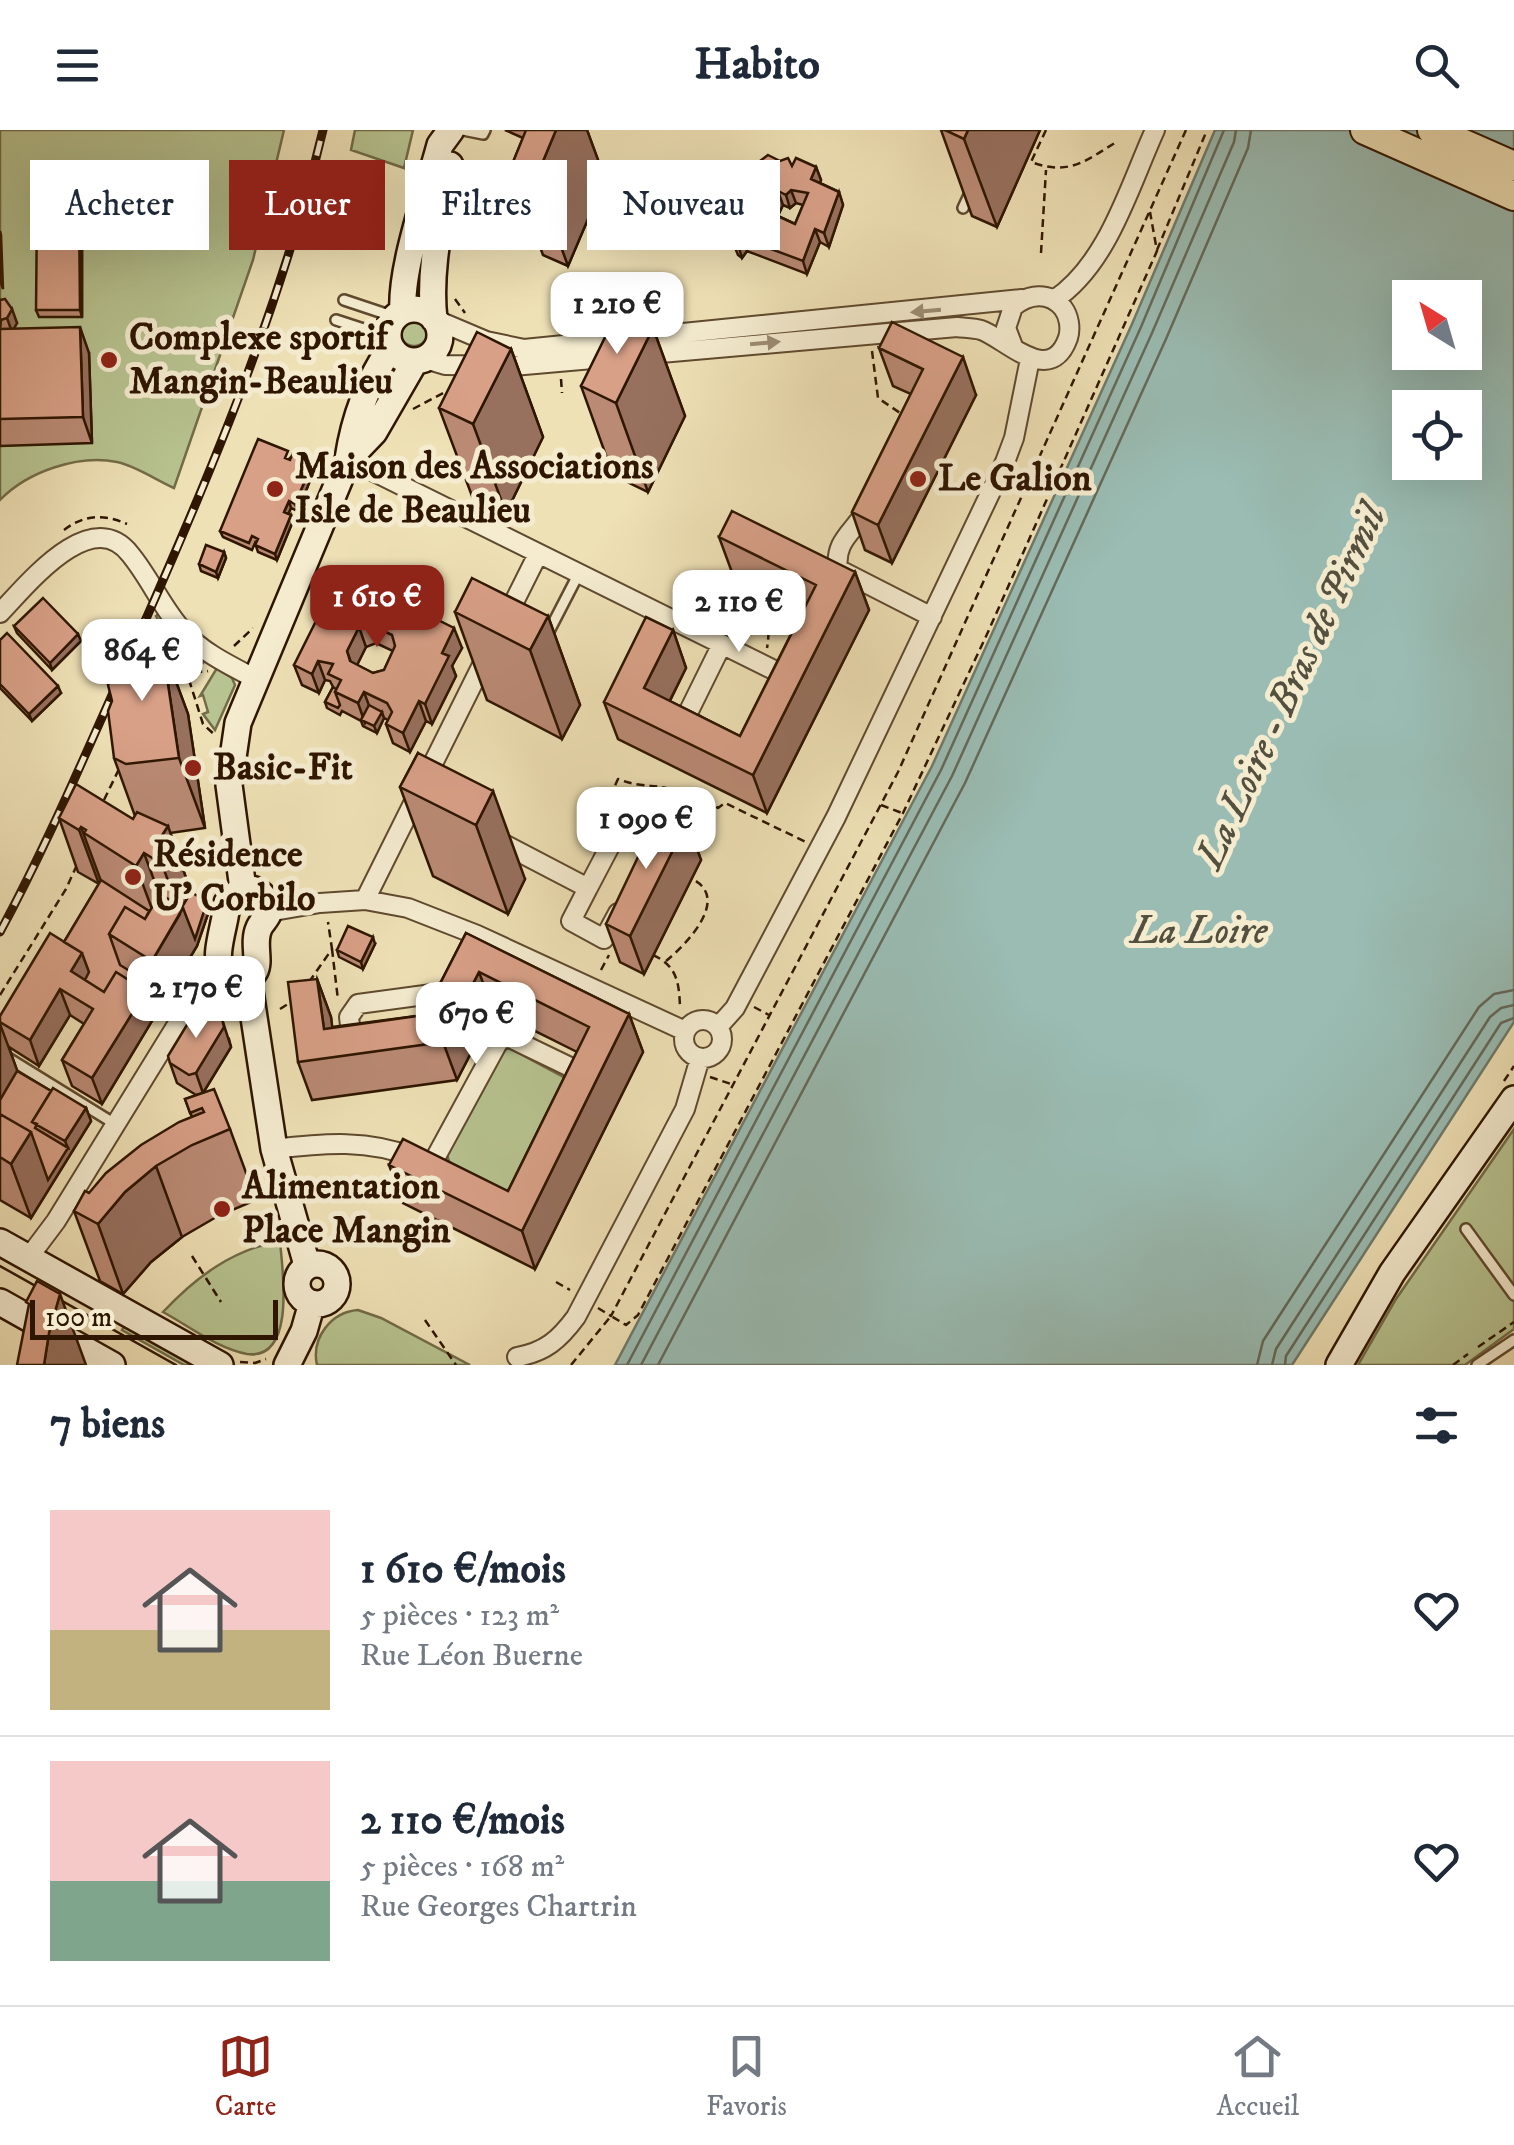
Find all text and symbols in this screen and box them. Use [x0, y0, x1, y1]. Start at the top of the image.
text: Habito [694, 37, 820, 93]
icon: menu [50, 38, 105, 93]
icon: search [1409, 38, 1464, 93]
chip: Acheter [30, 160, 209, 250]
chip: Louer [229, 160, 385, 250]
chip: Filtres [405, 160, 567, 250]
chip: Nouveau [587, 160, 780, 250]
pin: 1 210 € [525, 272, 709, 357]
north arrow [1392, 280, 1482, 370]
map controls [1392, 280, 1482, 480]
text: 1 210 € [573, 284, 661, 324]
one-way arrow [909, 303, 941, 319]
place label: Complexe sportif Mangin-Beaulieu [129, 314, 394, 406]
one-way arrow [750, 335, 782, 351]
marker: Complexe sportif Mangin-Beaulieu [98, 349, 120, 371]
button: locate [1392, 390, 1482, 480]
place label: Maison des Associations Isle de Beaulieu [295, 443, 654, 535]
place label: Le Galion [938, 455, 1092, 503]
marker: Le Galion [907, 468, 929, 490]
marker: Maison des Associations Isle de Beaulieu [264, 478, 286, 500]
water label: La Loire - Bras de Pirmil [1185, 494, 1400, 879]
pin: 1 610 € [285, 565, 469, 650]
pin: 2 110 € [647, 570, 831, 655]
text: 1 610 € [332, 577, 422, 617]
text: 2 110 € [695, 582, 783, 622]
pin: 864 € [72, 619, 212, 704]
text: 864 € [104, 631, 180, 671]
place label: Basic-Fit [213, 744, 353, 792]
marker: Basic-Fit [182, 757, 204, 779]
pin: 1 090 € [554, 787, 738, 872]
text: 1 090 € [599, 799, 693, 839]
place label: Résidence U' Corbilo [153, 831, 315, 923]
marker: Résidence U' Corbilo [122, 866, 144, 888]
water label: La Loire [1129, 907, 1269, 957]
pin: 2 170 € [104, 956, 288, 1041]
text: 2 170 € [149, 968, 243, 1008]
pin: 670 € [406, 982, 546, 1067]
text: 670 € [438, 994, 514, 1034]
place label: Alimentation Place Mangin [241, 1163, 451, 1255]
marker: Alimentation Place Mangin [211, 1198, 233, 1220]
scale bar [30, 1295, 278, 1340]
text: 100 m [45, 1300, 112, 1335]
icon: filters [1409, 1398, 1464, 1453]
text: 7 biens [50, 1399, 165, 1451]
text: 1 610 €/mois [360, 1544, 566, 1596]
icon: home [130, 1550, 250, 1670]
icon: heart [1409, 1583, 1464, 1638]
text: 5 pièces · 123 m² [360, 1596, 559, 1636]
text: Rue Léon Buerne [360, 1636, 583, 1676]
text: 2 110 €/mois [360, 1795, 565, 1847]
icon: home [130, 1801, 250, 1921]
icon: heart [1409, 1834, 1464, 1889]
text: 5 pièces · 168 m² [360, 1847, 564, 1887]
text: Rue Georges Chartrin [360, 1887, 637, 1927]
tab: Carte [215, 2029, 276, 2124]
tab: Favoris [706, 2029, 787, 2124]
tab: Accueil [1216, 2029, 1299, 2124]

